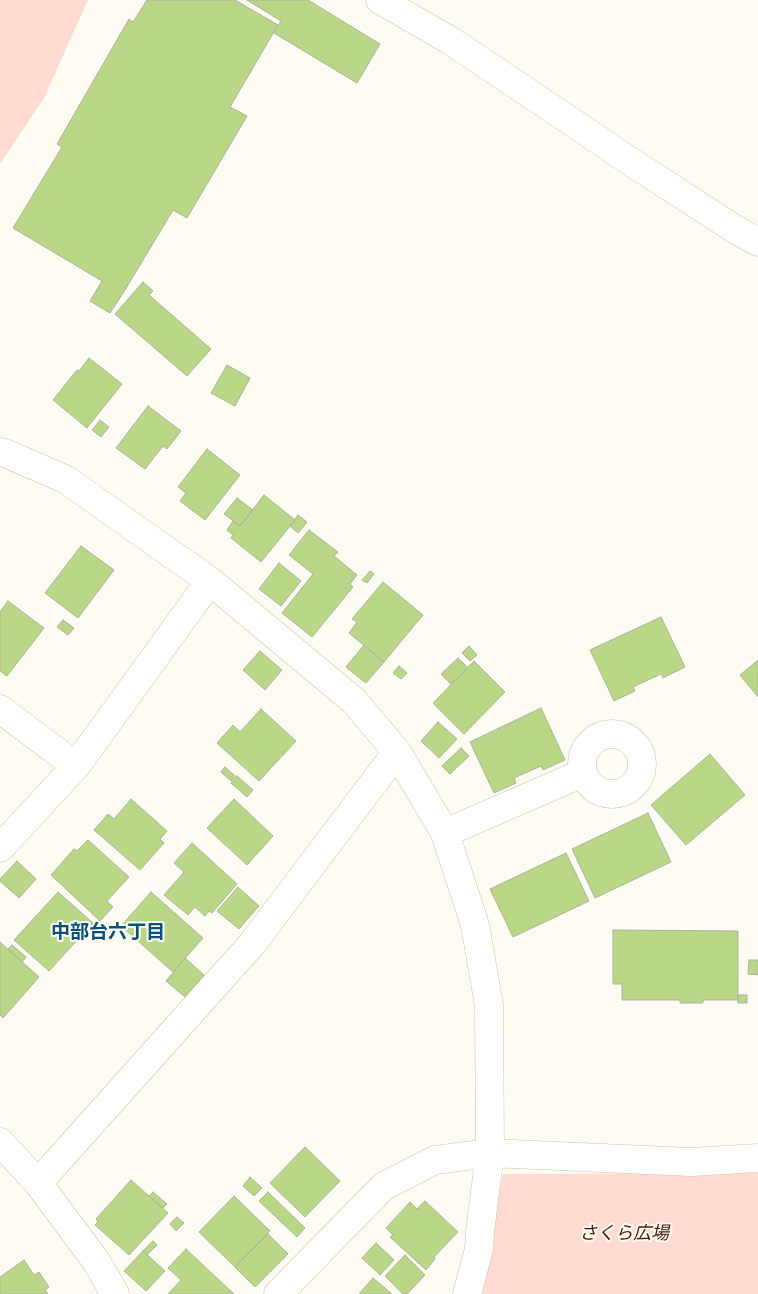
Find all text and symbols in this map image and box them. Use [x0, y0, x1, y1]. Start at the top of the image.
district label: 中部台六丁目 [51, 922, 165, 944]
park label: さくら広場 [579, 1223, 669, 1245]

